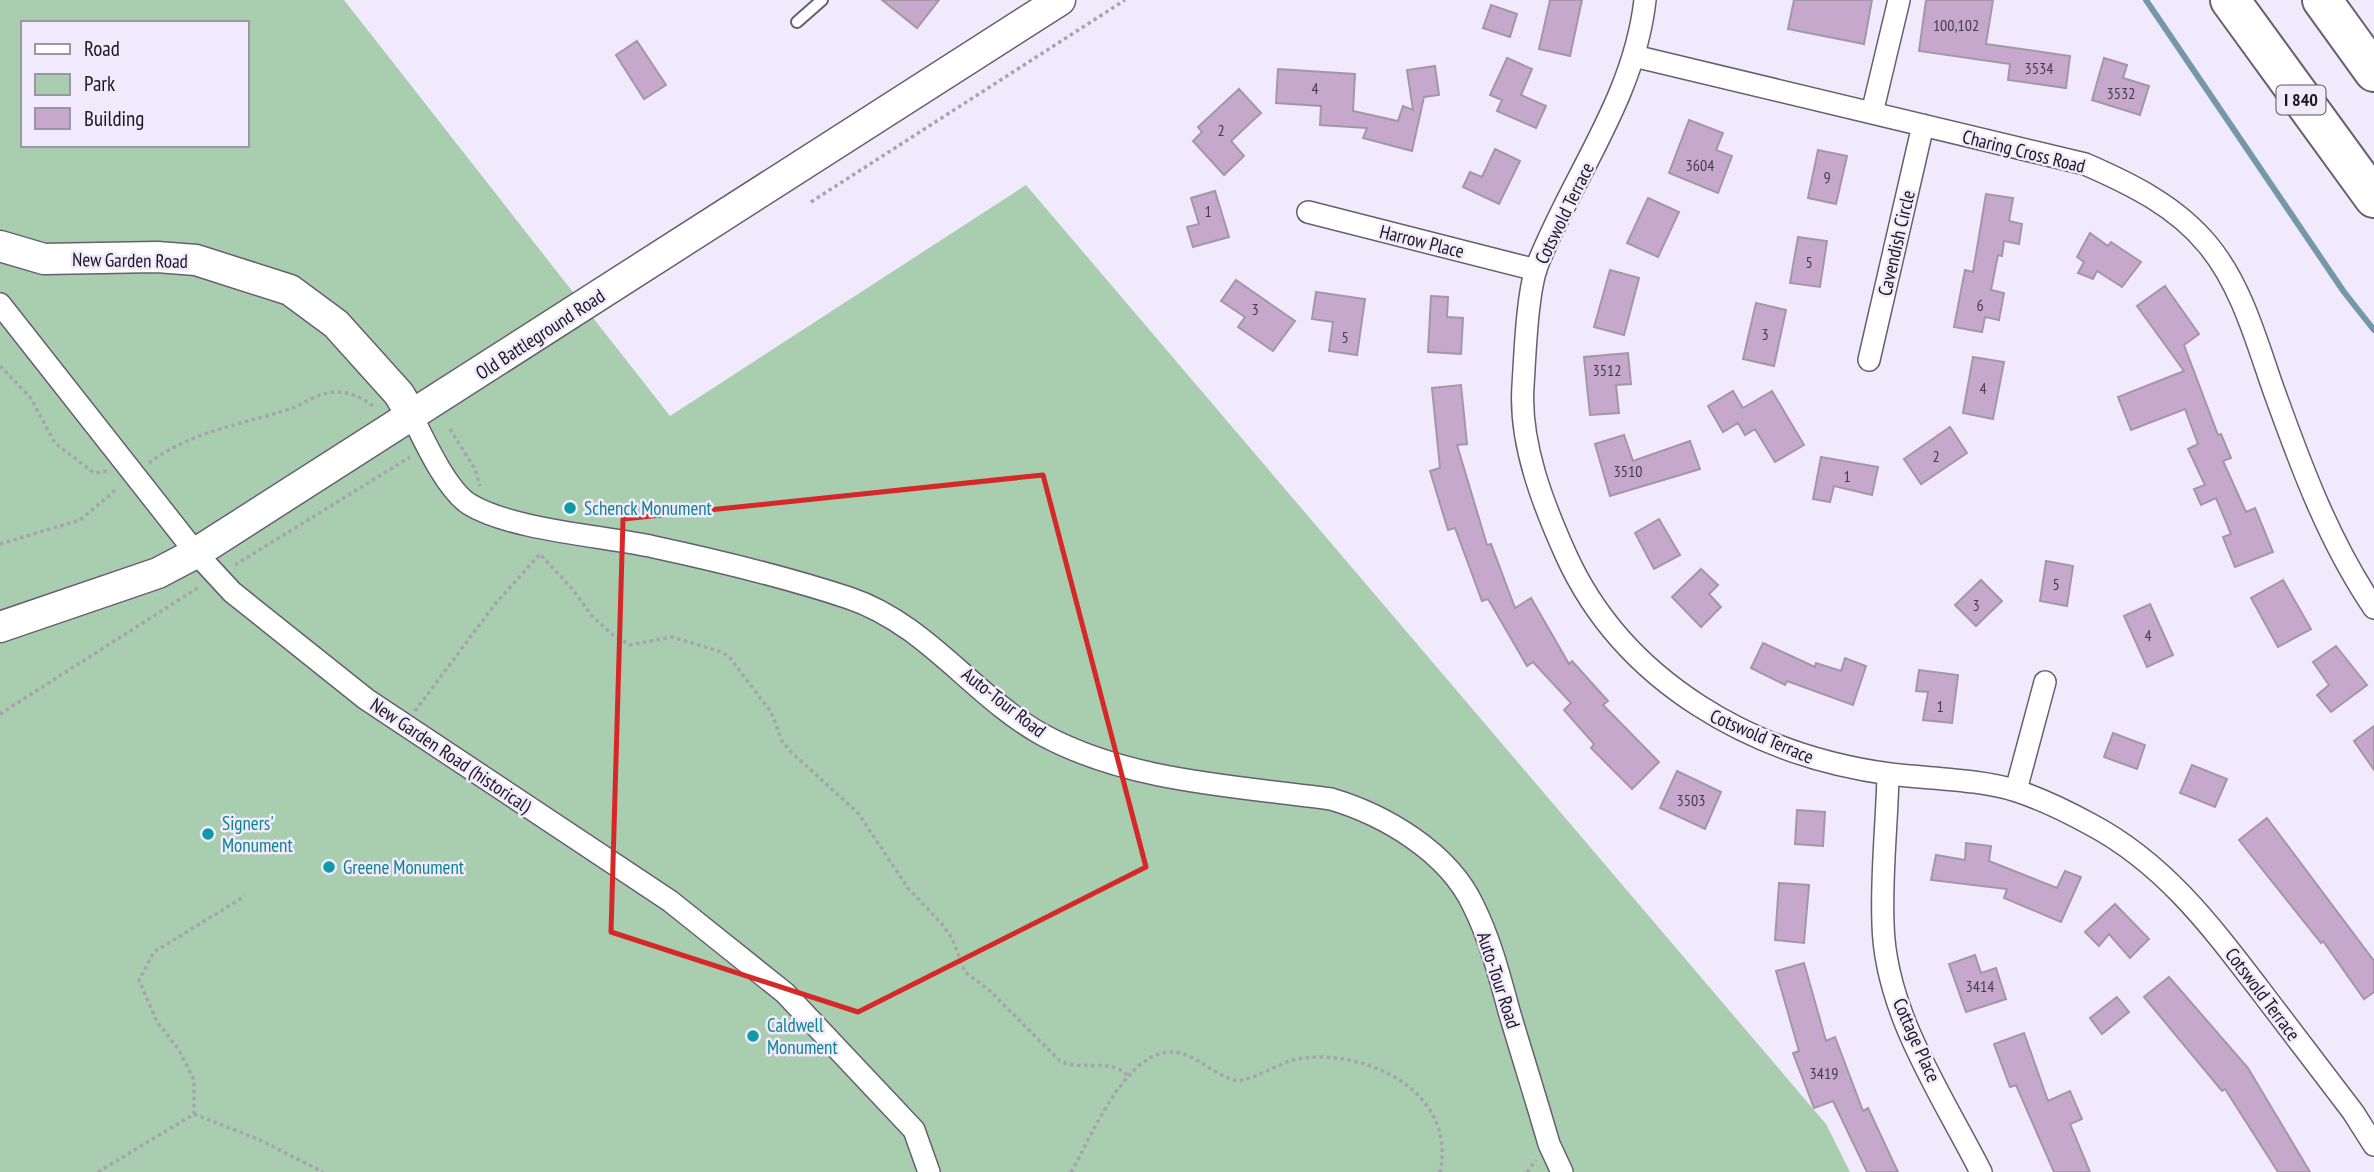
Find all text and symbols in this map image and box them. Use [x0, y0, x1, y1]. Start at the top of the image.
house number: 100,102 [1933, 15, 1979, 35]
legend [21, 21, 248, 147]
text: Road [84, 35, 120, 62]
house number: 3534 [2025, 58, 2053, 78]
text: Park [84, 70, 115, 97]
house number: 4 [1311, 78, 1319, 98]
house number: 3532 [2107, 83, 2135, 103]
road number: I 840 [2276, 86, 2326, 114]
text: Building [84, 105, 144, 132]
house number: 2 [1217, 120, 1225, 140]
street label: Charing Cross Road [1960, 124, 2088, 178]
house number: 3604 [1686, 155, 1714, 175]
street label: Cotswold Terrace [1529, 158, 1599, 268]
house number: 9 [1823, 167, 1831, 187]
street label: Cavendish Circle [1872, 188, 1920, 298]
house number: 1 [1204, 201, 1212, 221]
street label: Harrow Place [1377, 219, 1467, 263]
street label: New Garden Road [72, 247, 188, 273]
house number: 5 [1805, 252, 1813, 272]
street label: Old Battleground Road [471, 283, 609, 385]
house number: 6 [1976, 295, 1984, 315]
house number: 3 [1251, 299, 1259, 319]
house number: 3 [1761, 324, 1769, 344]
house number: 5 [1341, 327, 1349, 347]
house number: 3512 [1593, 360, 1621, 380]
house number: 4 [1979, 378, 1987, 398]
house number: 2 [1932, 446, 1940, 466]
house number: 3510 [1614, 461, 1642, 481]
house number: 1 [1843, 466, 1851, 486]
place label: Schenck Monument [584, 496, 713, 520]
marker: Schenck Monument [562, 500, 578, 516]
house number: 5 [2052, 574, 2060, 594]
house number: 3 [1972, 595, 1980, 615]
house number: 4 [2144, 625, 2152, 645]
street label: Auto-Tour Road [957, 662, 1051, 742]
street label: New Garden Road (historical) [366, 692, 537, 818]
house number: 1 [1936, 696, 1944, 716]
street label: Cotswold Terrace [1707, 703, 1818, 769]
house number: 3503 [1677, 790, 1705, 810]
place label: Signers' Monument [222, 811, 293, 857]
marker: Signers' Monument [200, 826, 216, 842]
place label: Greene Monument [343, 855, 465, 879]
marker: Greene Monument [321, 859, 337, 875]
street label: Auto-Tour Road [1472, 929, 1526, 1031]
street label: Cotswold Terrace [2220, 943, 2306, 1045]
house number: 3414 [1966, 976, 1994, 996]
street label: Cottage Place [1888, 994, 1946, 1086]
place label: Caldwell Monument [767, 1013, 838, 1059]
marker: Caldwell Monument [745, 1028, 761, 1044]
house number: 3419 [1810, 1063, 1838, 1083]

